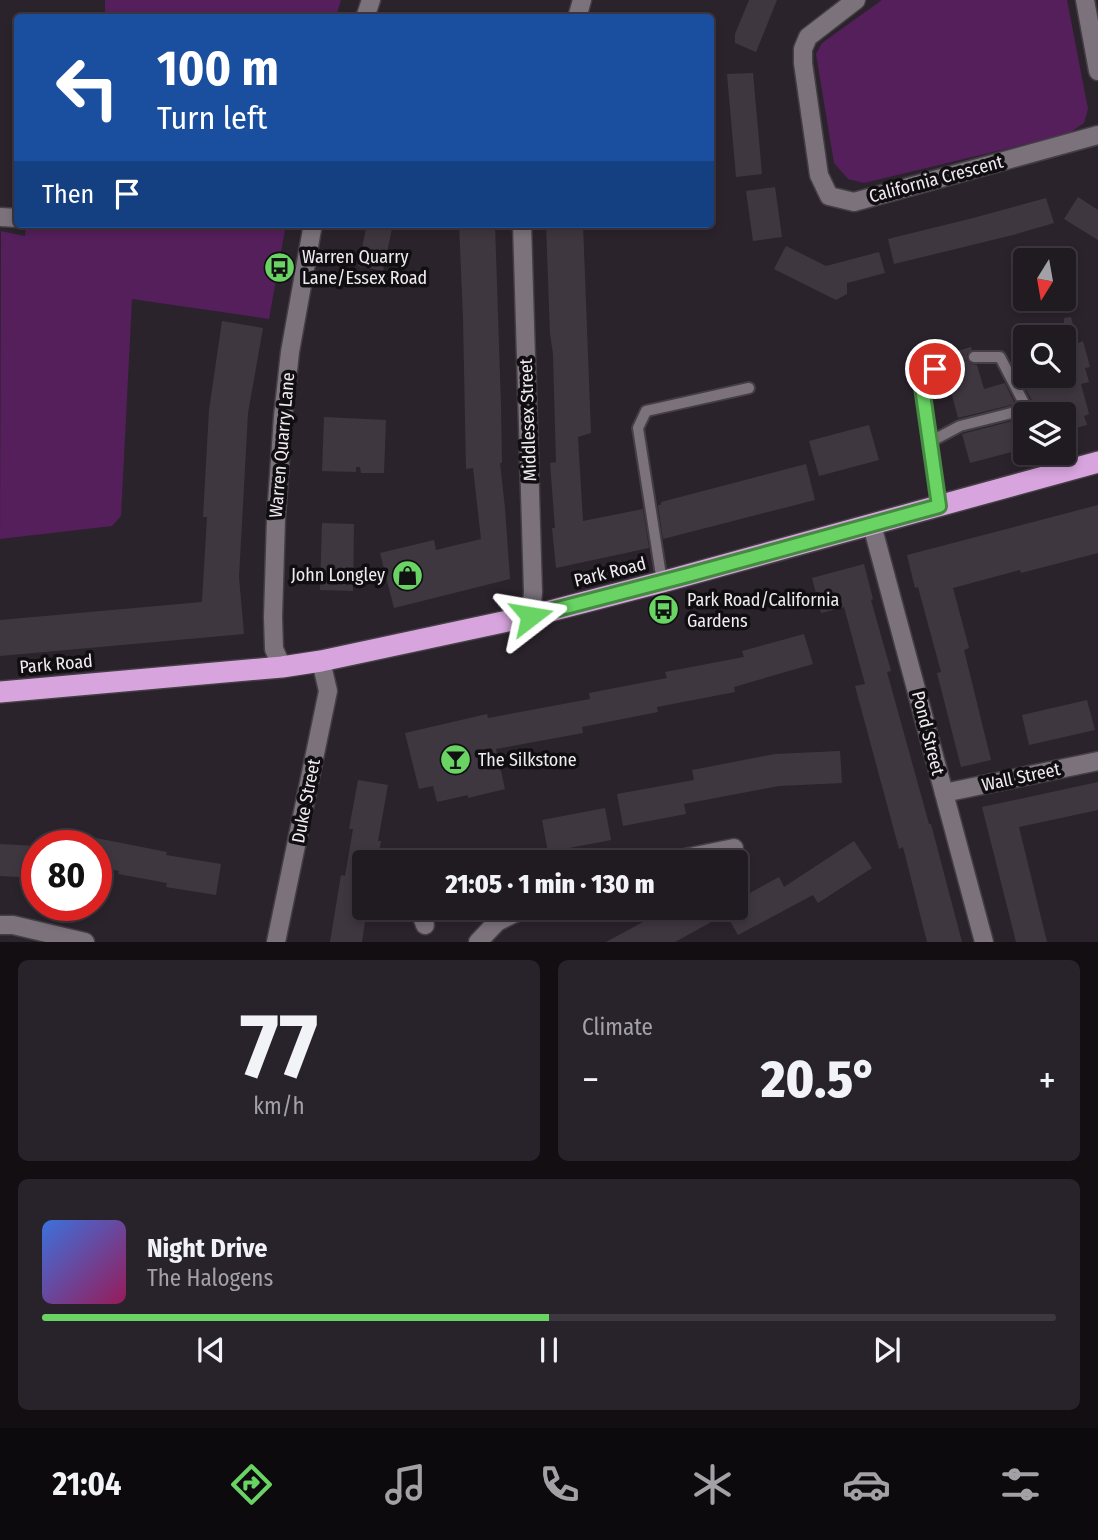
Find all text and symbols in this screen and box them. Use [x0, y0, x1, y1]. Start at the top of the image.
text: 100 m [157, 39, 279, 98]
icon: left [42, 42, 133, 133]
text: Turn left [157, 99, 267, 137]
street label: California Crescent [867, 151, 1006, 207]
icon: arrive [108, 175, 146, 213]
text: Then [42, 179, 94, 210]
place label: Warren Quarry Lane/Essex Road [302, 246, 427, 289]
north arrow [1013, 248, 1076, 312]
map controls [1013, 248, 1076, 465]
bus stop icon: Warren Quarry Lane/Essex Road [262, 250, 296, 284]
button: search [1013, 325, 1076, 388]
pin [905, 339, 965, 399]
icon: arrive [916, 350, 954, 388]
street label: Middlesex Street [515, 358, 541, 482]
street label: Warren Quarry Lane [265, 371, 299, 519]
button: layers [1013, 402, 1076, 465]
street label: Park Road [572, 552, 648, 592]
shop icon: John Longley [391, 558, 425, 592]
place label: John Longley [291, 564, 385, 586]
position arrow [494, 579, 568, 653]
place label: Park Road/California Gardens [687, 589, 840, 632]
bus stop icon: Park Road/California Gardens [647, 593, 681, 627]
street label: Park Road [18, 650, 94, 678]
street label: Pond Street [907, 689, 949, 777]
bar icon: The Silkstone [438, 743, 472, 777]
place label: The Silkstone [478, 749, 577, 771]
street label: Duke Street [287, 757, 325, 845]
street label: Wall Street [980, 758, 1062, 796]
speed limit sign: 80 [21, 830, 112, 921]
text: 21:05 · 1 min · 130 m [445, 869, 655, 900]
text: 77 [240, 992, 318, 1101]
text: Climate [582, 1013, 653, 1041]
text: 20.5° [761, 1048, 877, 1111]
text: − [582, 1057, 599, 1103]
text: + [1039, 1057, 1056, 1103]
text: km/h [253, 1092, 305, 1120]
text: Night Drive [147, 1233, 267, 1264]
text: The Halogens [147, 1264, 273, 1292]
icon: previous [192, 1331, 230, 1369]
icon: pause [530, 1331, 568, 1369]
icon: next [868, 1331, 906, 1369]
icon: directions [227, 1460, 276, 1509]
icon: music [381, 1460, 430, 1509]
icon: phone [535, 1460, 584, 1509]
icon: climate [688, 1460, 737, 1509]
icon: car [842, 1460, 891, 1509]
icon: filters [996, 1460, 1045, 1509]
text: 21:04 [52, 1465, 122, 1503]

